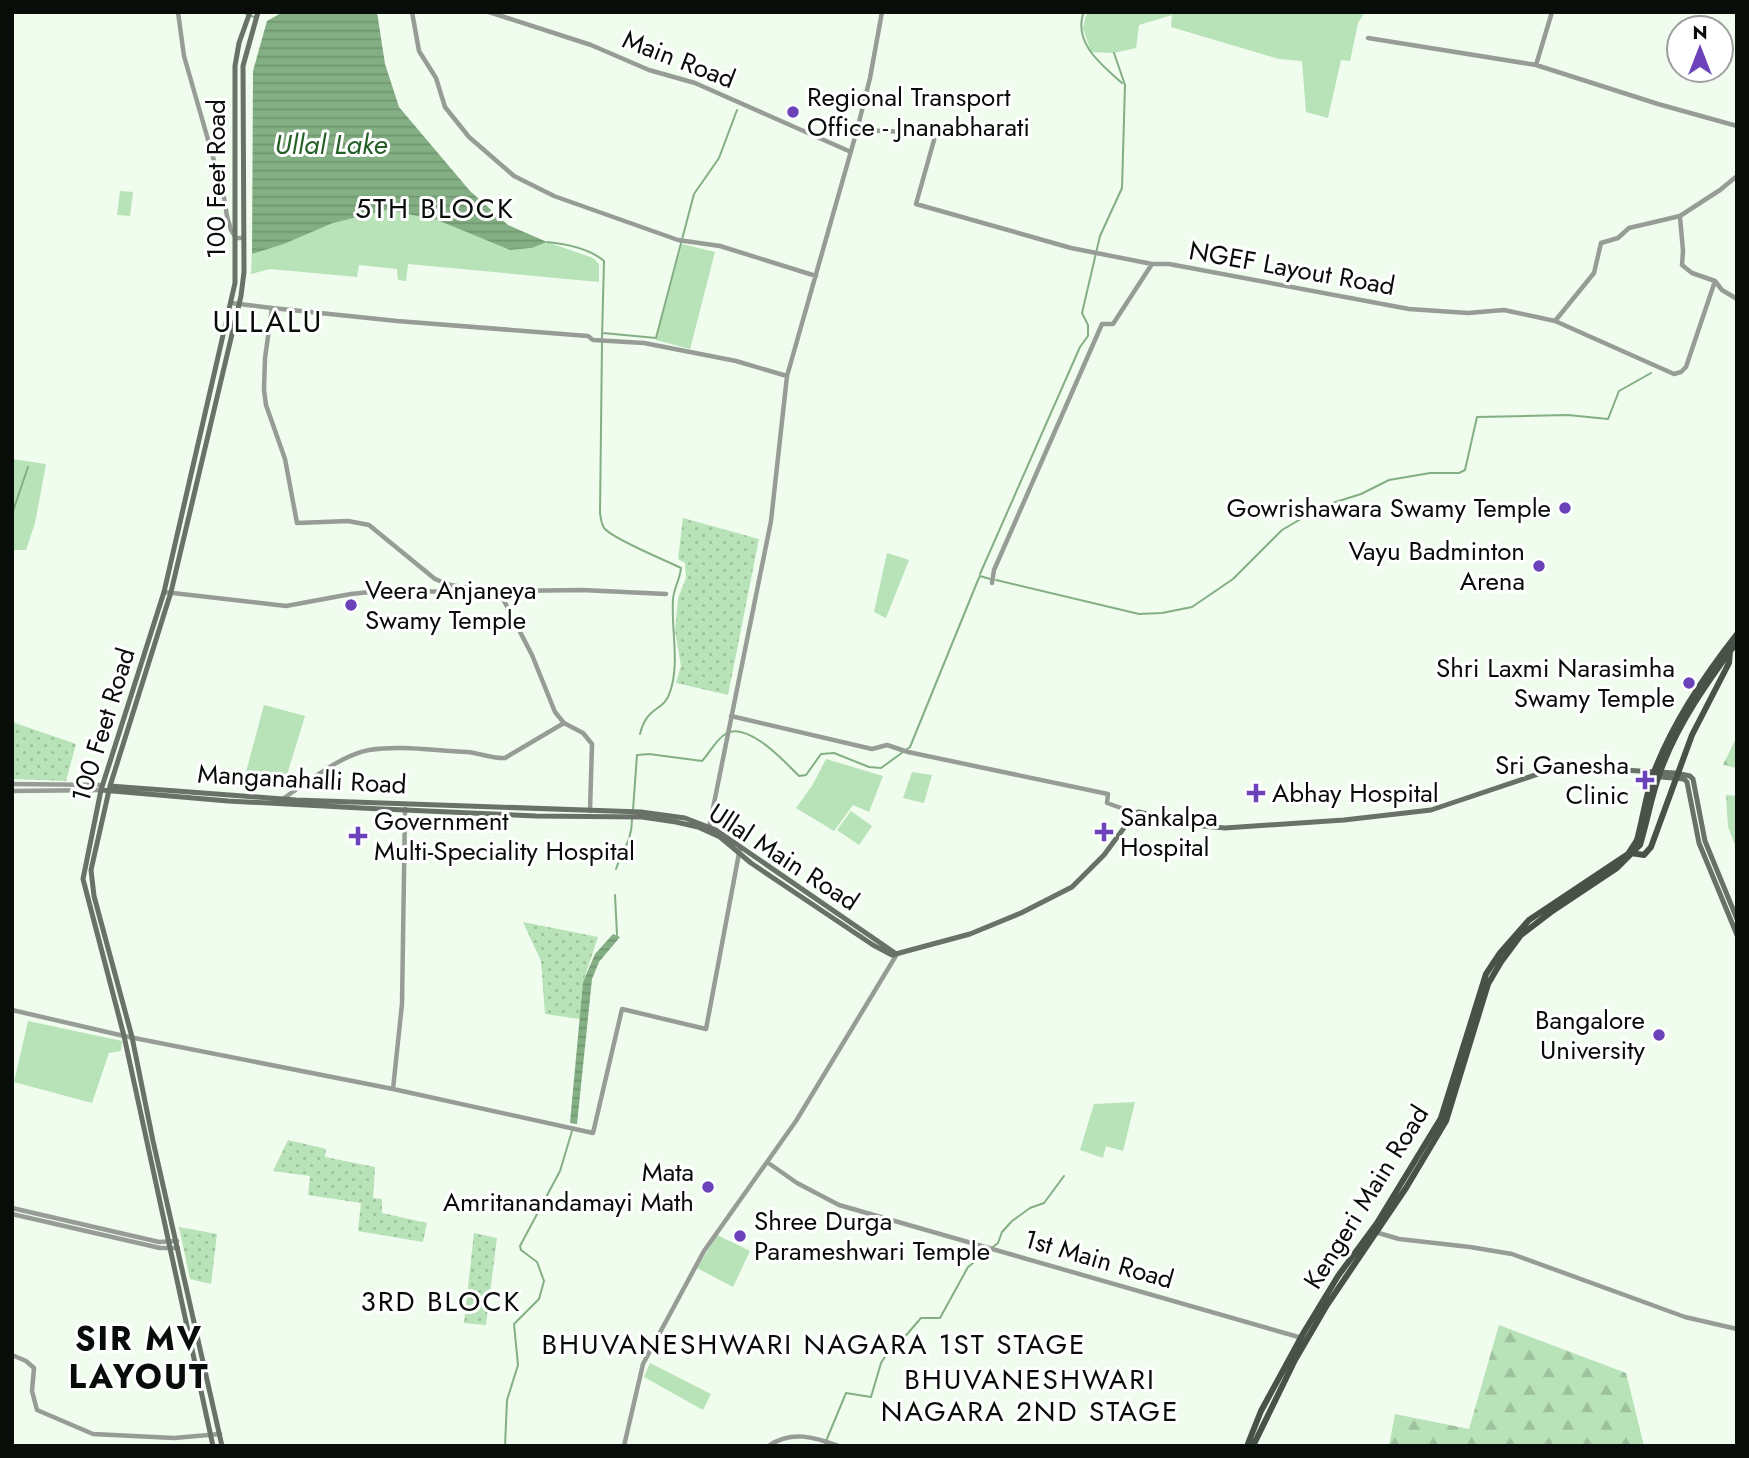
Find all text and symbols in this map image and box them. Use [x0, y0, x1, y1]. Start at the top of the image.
north arrow [1665, 14, 1735, 84]
text: N [1692, 19, 1708, 46]
street label: Main Road [617, 20, 741, 98]
place label: Regional Transport Office - Jnanabharati [807, 78, 1030, 146]
street label: 100 Feet Road [197, 99, 235, 259]
marker: Regional Transport Office - Jnanabharati [785, 104, 801, 120]
water label: Ullal Lake [275, 124, 387, 165]
district label: 5TH BLOCK [355, 188, 515, 229]
street label: NGEF Layout Road [1186, 231, 1398, 305]
district label: ULLALU [213, 300, 323, 343]
place label: Gowrishawara Swamy Temple [1227, 489, 1551, 527]
marker: Gowrishawara Swamy Temple [1557, 500, 1573, 516]
place label: Vayu Badminton Arena [1349, 532, 1525, 600]
marker: Vayu Badminton Arena [1531, 558, 1547, 574]
place label: Veera Anjaneya Swamy Temple [365, 571, 537, 639]
marker: Veera Anjaneya Swamy Temple [343, 597, 359, 613]
street label: 100 Feet Road [61, 643, 145, 807]
place label: Shri Laxmi Narasimha Swamy Temple [1436, 649, 1675, 717]
marker: Shri Laxmi Narasimha Swamy Temple [1681, 675, 1697, 691]
place label: Sri Ganesha Clinic [1495, 746, 1629, 814]
street label: Manganahalli Road [196, 755, 408, 803]
marker: Sri Ganesha Clinic [1635, 770, 1655, 790]
place label: Abhay Hospital [1272, 774, 1439, 812]
marker: Abhay Hospital [1246, 783, 1266, 803]
street label: Ullal Main Road [701, 794, 867, 920]
place label: Sankalpa Hospital [1120, 798, 1218, 866]
place label: Government Multi-Speciality Hospital [374, 802, 635, 870]
marker: Sankalpa Hospital [1094, 822, 1114, 842]
marker: Government Multi-Speciality Hospital [348, 826, 368, 846]
place label: Bangalore University [1535, 1001, 1646, 1069]
marker: Bangalore University [1651, 1027, 1667, 1043]
street label: Kengeri Main Road [1294, 1098, 1438, 1296]
place label: Mata Amritanandamayi Math [443, 1153, 694, 1221]
marker: Mata Amritanandamayi Math [700, 1179, 716, 1195]
place label: Shree Durga Parameshwari Temple [754, 1202, 990, 1270]
street label: 1st Main Road [1020, 1220, 1178, 1298]
marker: Shree Durga Parameshwari Temple [732, 1228, 748, 1244]
district label: 3RD BLOCK [361, 1281, 521, 1322]
district label: SIR MV LAYOUT [68, 1315, 210, 1400]
district label: BHUVANESHWARI NAGARA 1ST STAGE [541, 1324, 1087, 1365]
district label: BHUVANESHWARI NAGARA 2ND STAGE [881, 1359, 1179, 1432]

